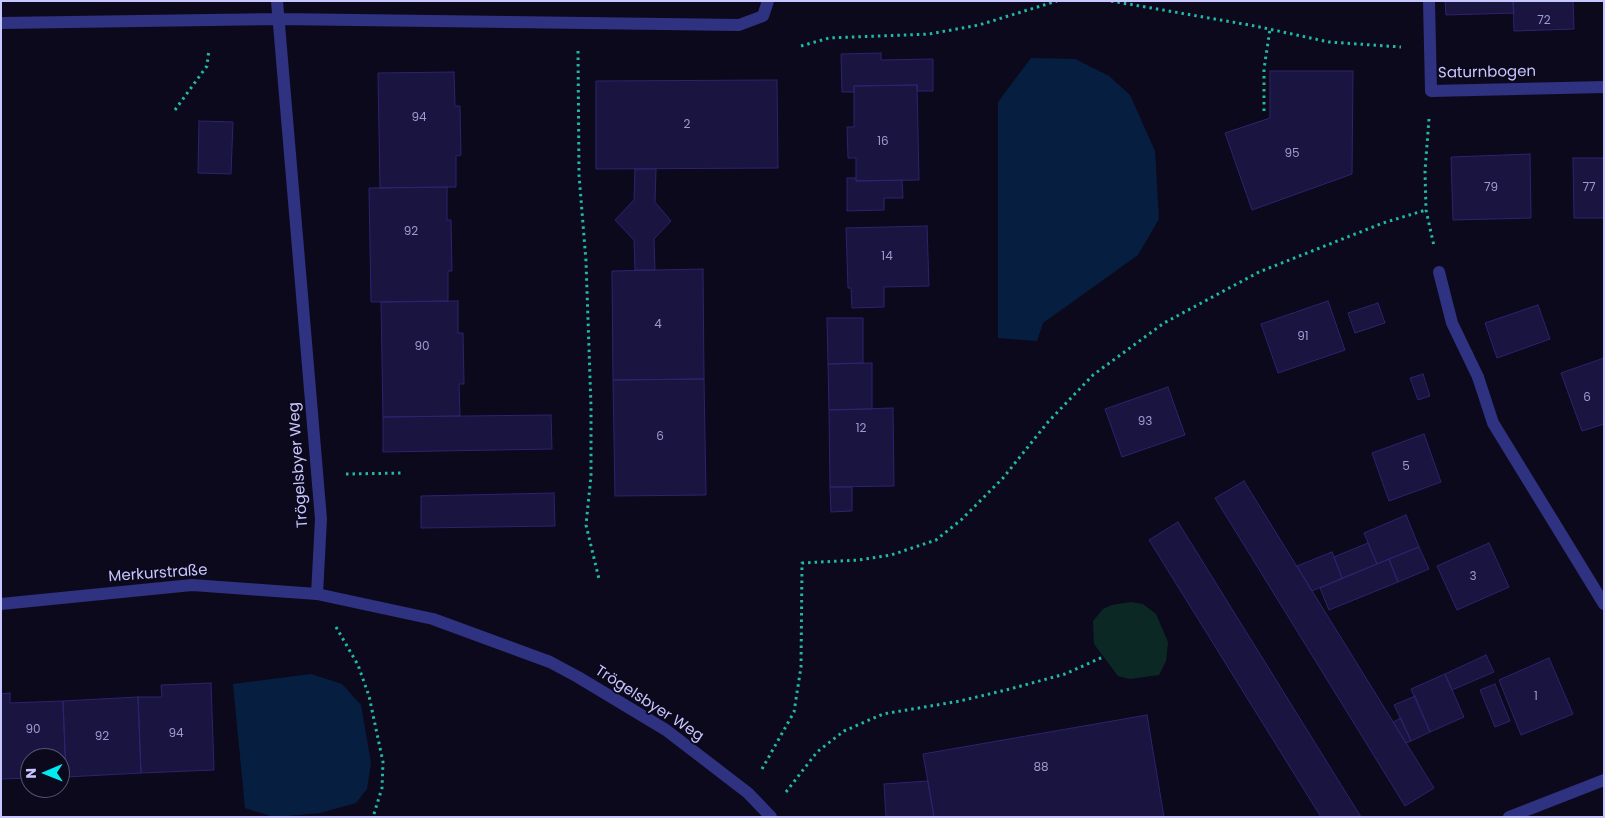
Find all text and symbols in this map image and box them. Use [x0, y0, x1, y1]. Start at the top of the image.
house number: 72 [1537, 14, 1551, 28]
street label: Saturnbogen [1438, 63, 1536, 83]
house number: 94 [411, 111, 427, 125]
house number: 2 [684, 118, 690, 132]
house number: 16 [877, 135, 889, 149]
house number: 95 [1284, 147, 1300, 161]
house number: 79 [1484, 181, 1498, 195]
house number: 77 [1582, 181, 1596, 195]
house number: 92 [404, 225, 418, 239]
house number: 14 [881, 250, 893, 264]
house number: 4 [654, 318, 662, 332]
house number: 91 [1297, 330, 1309, 344]
house number: 90 [414, 340, 430, 354]
house number: 6 [1583, 391, 1591, 405]
street label: Trögelsbyer Weg [286, 402, 312, 528]
house number: 93 [1138, 415, 1152, 429]
house number: 12 [856, 422, 866, 436]
house number: 6 [656, 430, 664, 444]
house number: 5 [1402, 460, 1410, 474]
street label: Merkurstraße [108, 562, 208, 586]
house number: 3 [1469, 570, 1477, 584]
street label: Trögelsbyer Weg [591, 662, 707, 746]
house number: 1 [1534, 690, 1538, 704]
house number: 90 [25, 723, 41, 737]
house number: 94 [168, 727, 184, 741]
house number: 92 [95, 730, 109, 744]
north arrow [20, 748, 70, 798]
house number: 88 [1033, 761, 1049, 775]
text: N [21, 768, 41, 779]

